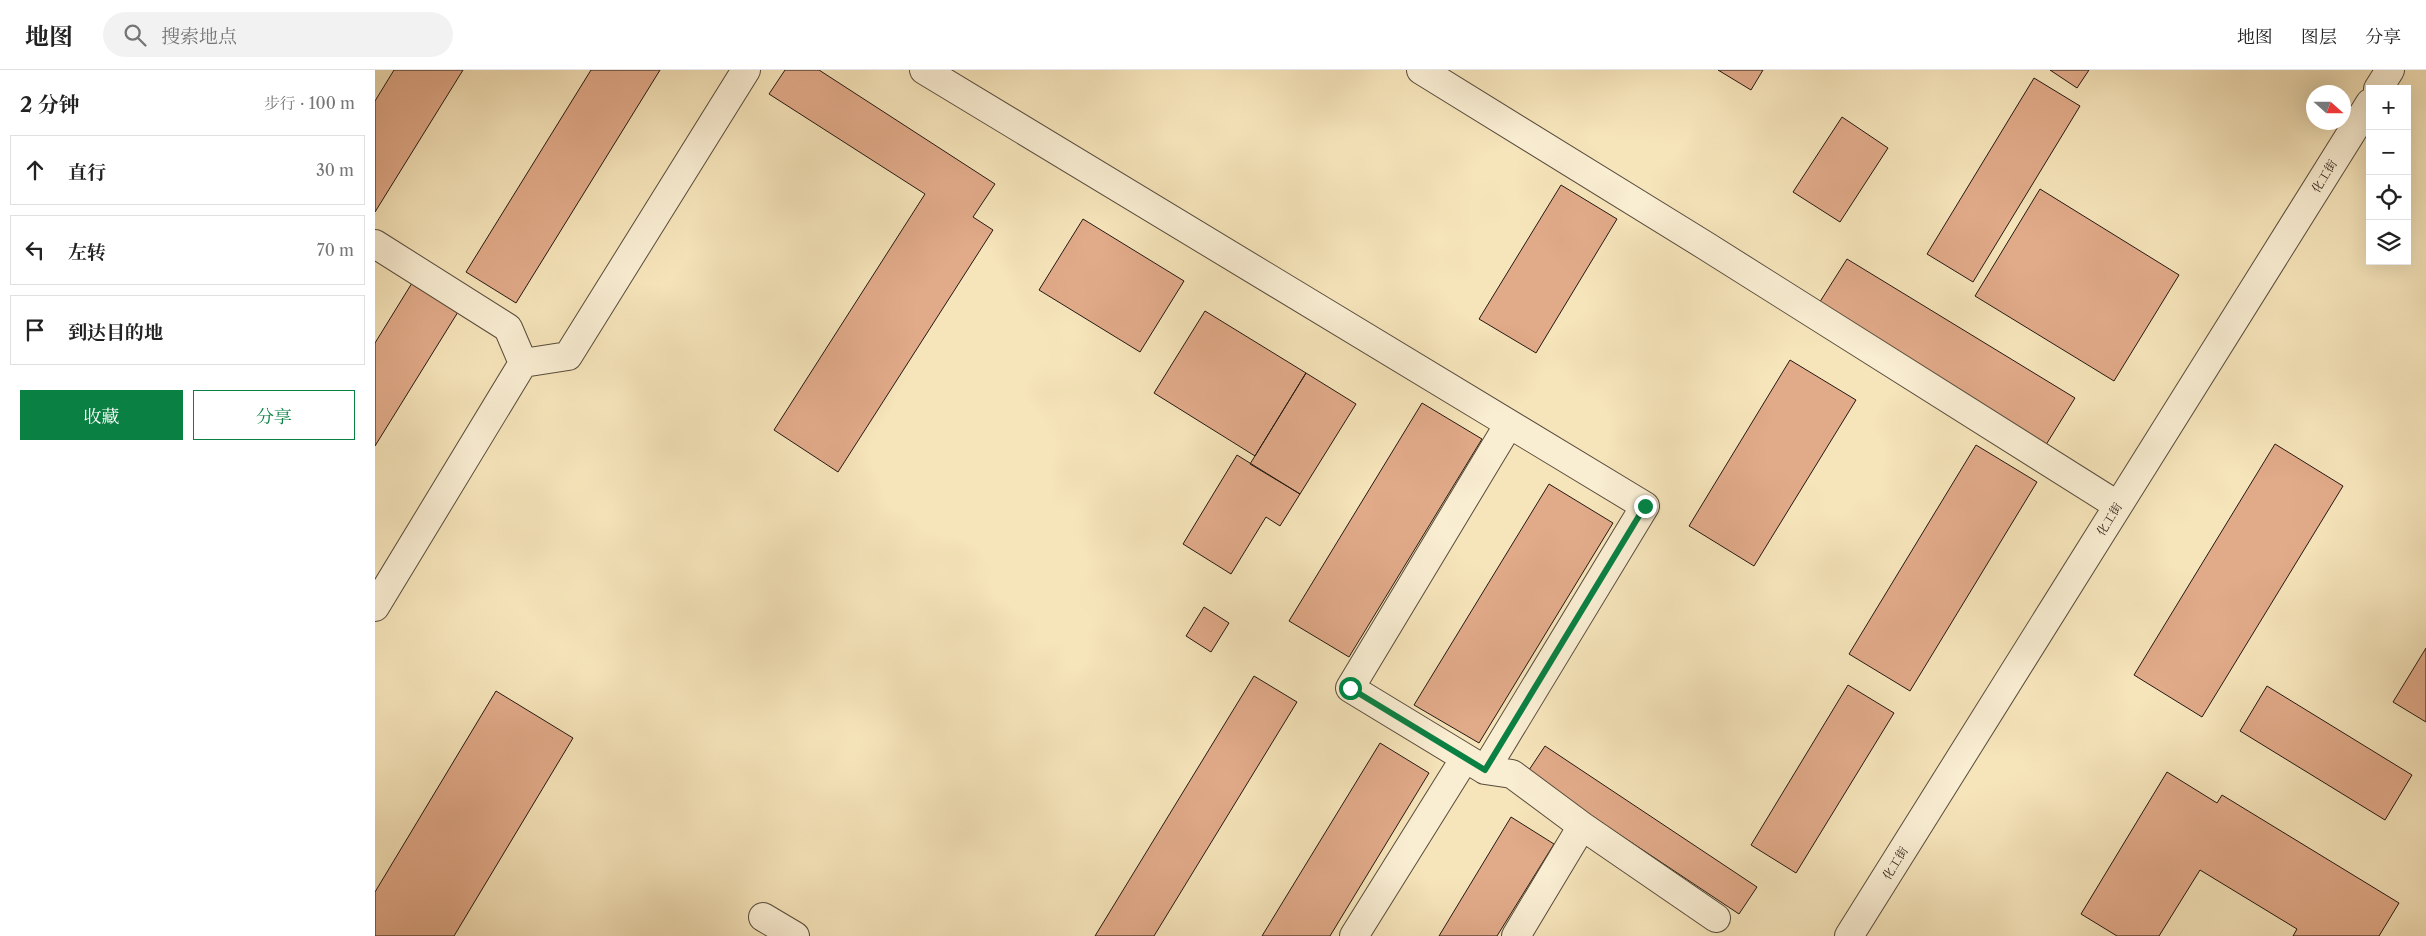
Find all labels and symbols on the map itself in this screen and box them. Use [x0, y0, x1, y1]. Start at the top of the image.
north arrow [2306, 85, 2351, 130]
street label: 化工街 [2308, 156, 2340, 195]
route end [1634, 495, 1657, 518]
street label: 化工街 [2093, 499, 2125, 538]
route start [1339, 677, 1362, 700]
street label: 化工街 [1879, 843, 1911, 882]

